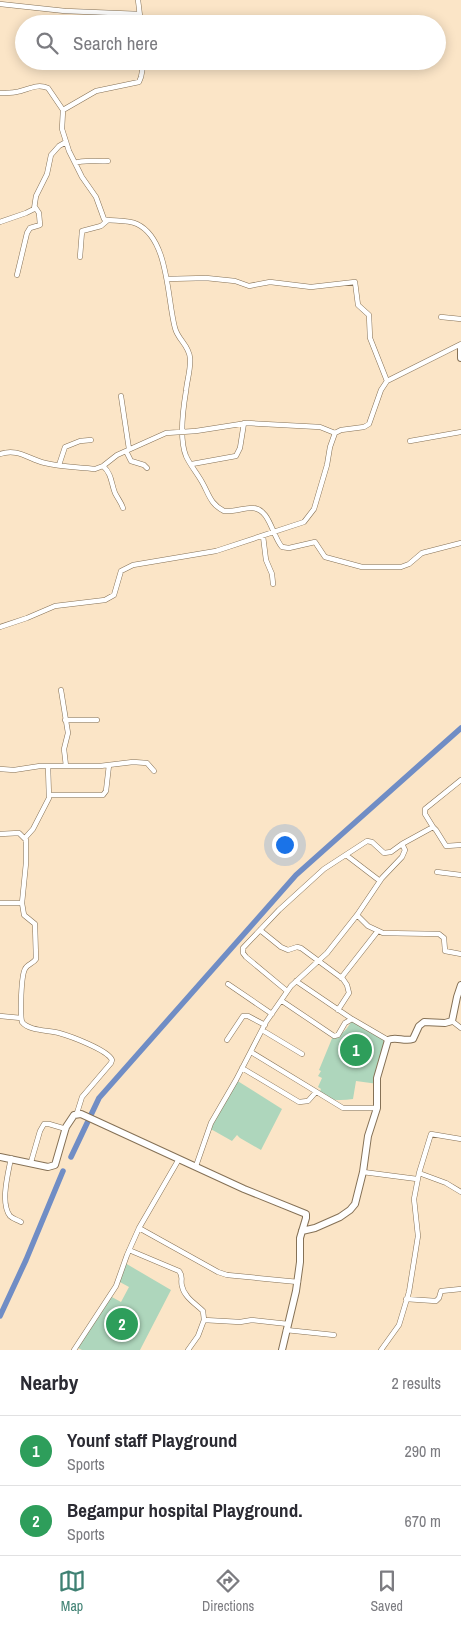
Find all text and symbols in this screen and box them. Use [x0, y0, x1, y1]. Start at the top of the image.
search box [15, 15, 446, 70]
icon: search [33, 29, 61, 57]
text: Search here [73, 30, 158, 56]
your location [272, 832, 298, 858]
pin: 1 [340, 1031, 372, 1069]
pin: 2 [106, 1305, 138, 1343]
text: Nearby [20, 1368, 78, 1397]
text: 2 results [391, 1372, 441, 1394]
text: Younf staff Playground [67, 1427, 237, 1453]
text: 1 [32, 1440, 40, 1462]
text: 290 m [405, 1440, 441, 1462]
text: Sports [67, 1453, 105, 1475]
text: Begampur hospital Playground. [67, 1497, 303, 1523]
text: 2 [32, 1510, 40, 1532]
text: 670 m [405, 1510, 441, 1532]
text: Sports [67, 1523, 105, 1545]
tab: Map [58, 1567, 86, 1615]
tab: Directions [202, 1567, 254, 1615]
tab: Saved [370, 1567, 403, 1615]

